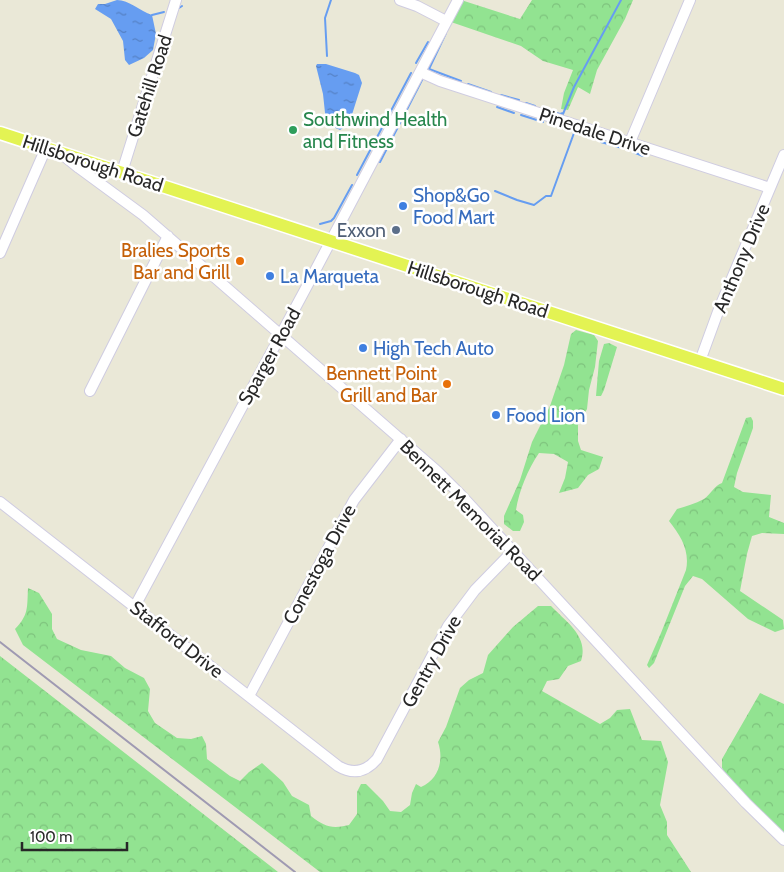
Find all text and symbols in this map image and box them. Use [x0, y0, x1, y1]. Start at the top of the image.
street label: Gatehill Road [122, 32, 177, 140]
street label: Pinedale Drive [536, 103, 654, 160]
place label: Southwind Health and Fitness [303, 108, 447, 153]
marker: Southwind Health and Fitness [287, 124, 299, 136]
street label: Hillsborough Road [20, 130, 166, 197]
place label: Shop&Go Food Mart [413, 184, 495, 229]
marker: Shop&Go Food Mart [397, 200, 409, 212]
street label: Anthony Drive [708, 200, 775, 316]
place label: Exxon [337, 219, 386, 242]
marker: Exxon [390, 224, 402, 236]
place label: Bralies Sports Bar and Grill [121, 239, 231, 284]
marker: Bralies Sports Bar and Grill [234, 255, 246, 267]
street label: Hillsborough Road [405, 256, 551, 323]
place label: La Marqueta [280, 265, 379, 288]
marker: La Marqueta [264, 270, 276, 282]
street label: Sparger Road [233, 304, 305, 409]
place label: High Tech Auto [373, 337, 494, 360]
marker: High Tech Auto [357, 342, 369, 354]
place label: Bennett Point Grill and Bar [326, 362, 438, 407]
marker: Bennett Point Grill and Bar [441, 378, 453, 390]
place label: Food Lion [506, 404, 585, 427]
marker: Food Lion [490, 409, 502, 421]
street label: Bennett Memorial Road [395, 435, 546, 586]
street label: Conestoga Drive [278, 500, 361, 628]
street label: Stafford Drive [125, 596, 228, 683]
street label: Gentry Drive [397, 611, 466, 711]
scale bar [22, 820, 128, 852]
text: 100 m [30, 828, 72, 846]

